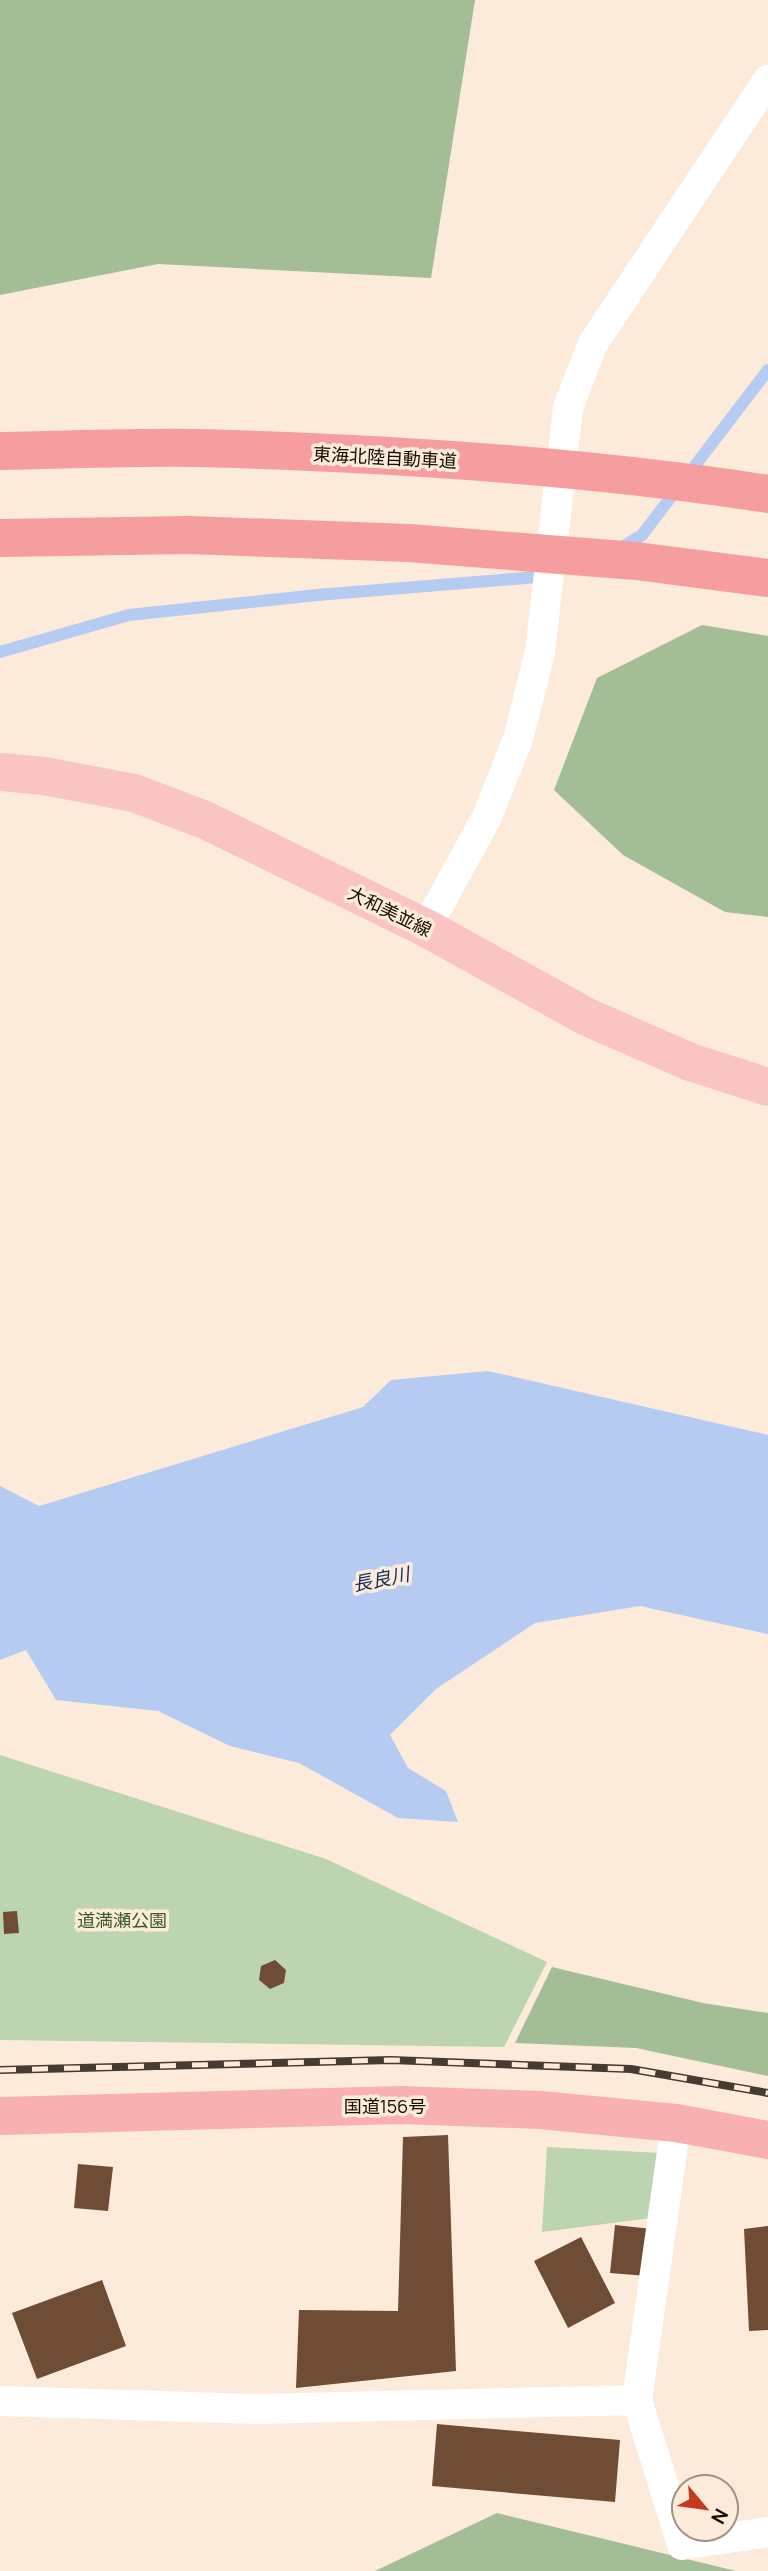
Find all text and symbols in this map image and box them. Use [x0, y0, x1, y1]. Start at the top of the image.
street label: 東海北陸自動車道 [312, 441, 458, 473]
street label: 大和美並線 [344, 880, 436, 942]
water label: 長良川 [351, 1560, 413, 1597]
park label: 道満瀬公園 [77, 1908, 167, 1932]
street label: 国道156号 [344, 2094, 426, 2118]
north arrow [670, 2473, 740, 2543]
text: N [705, 2504, 735, 2529]

